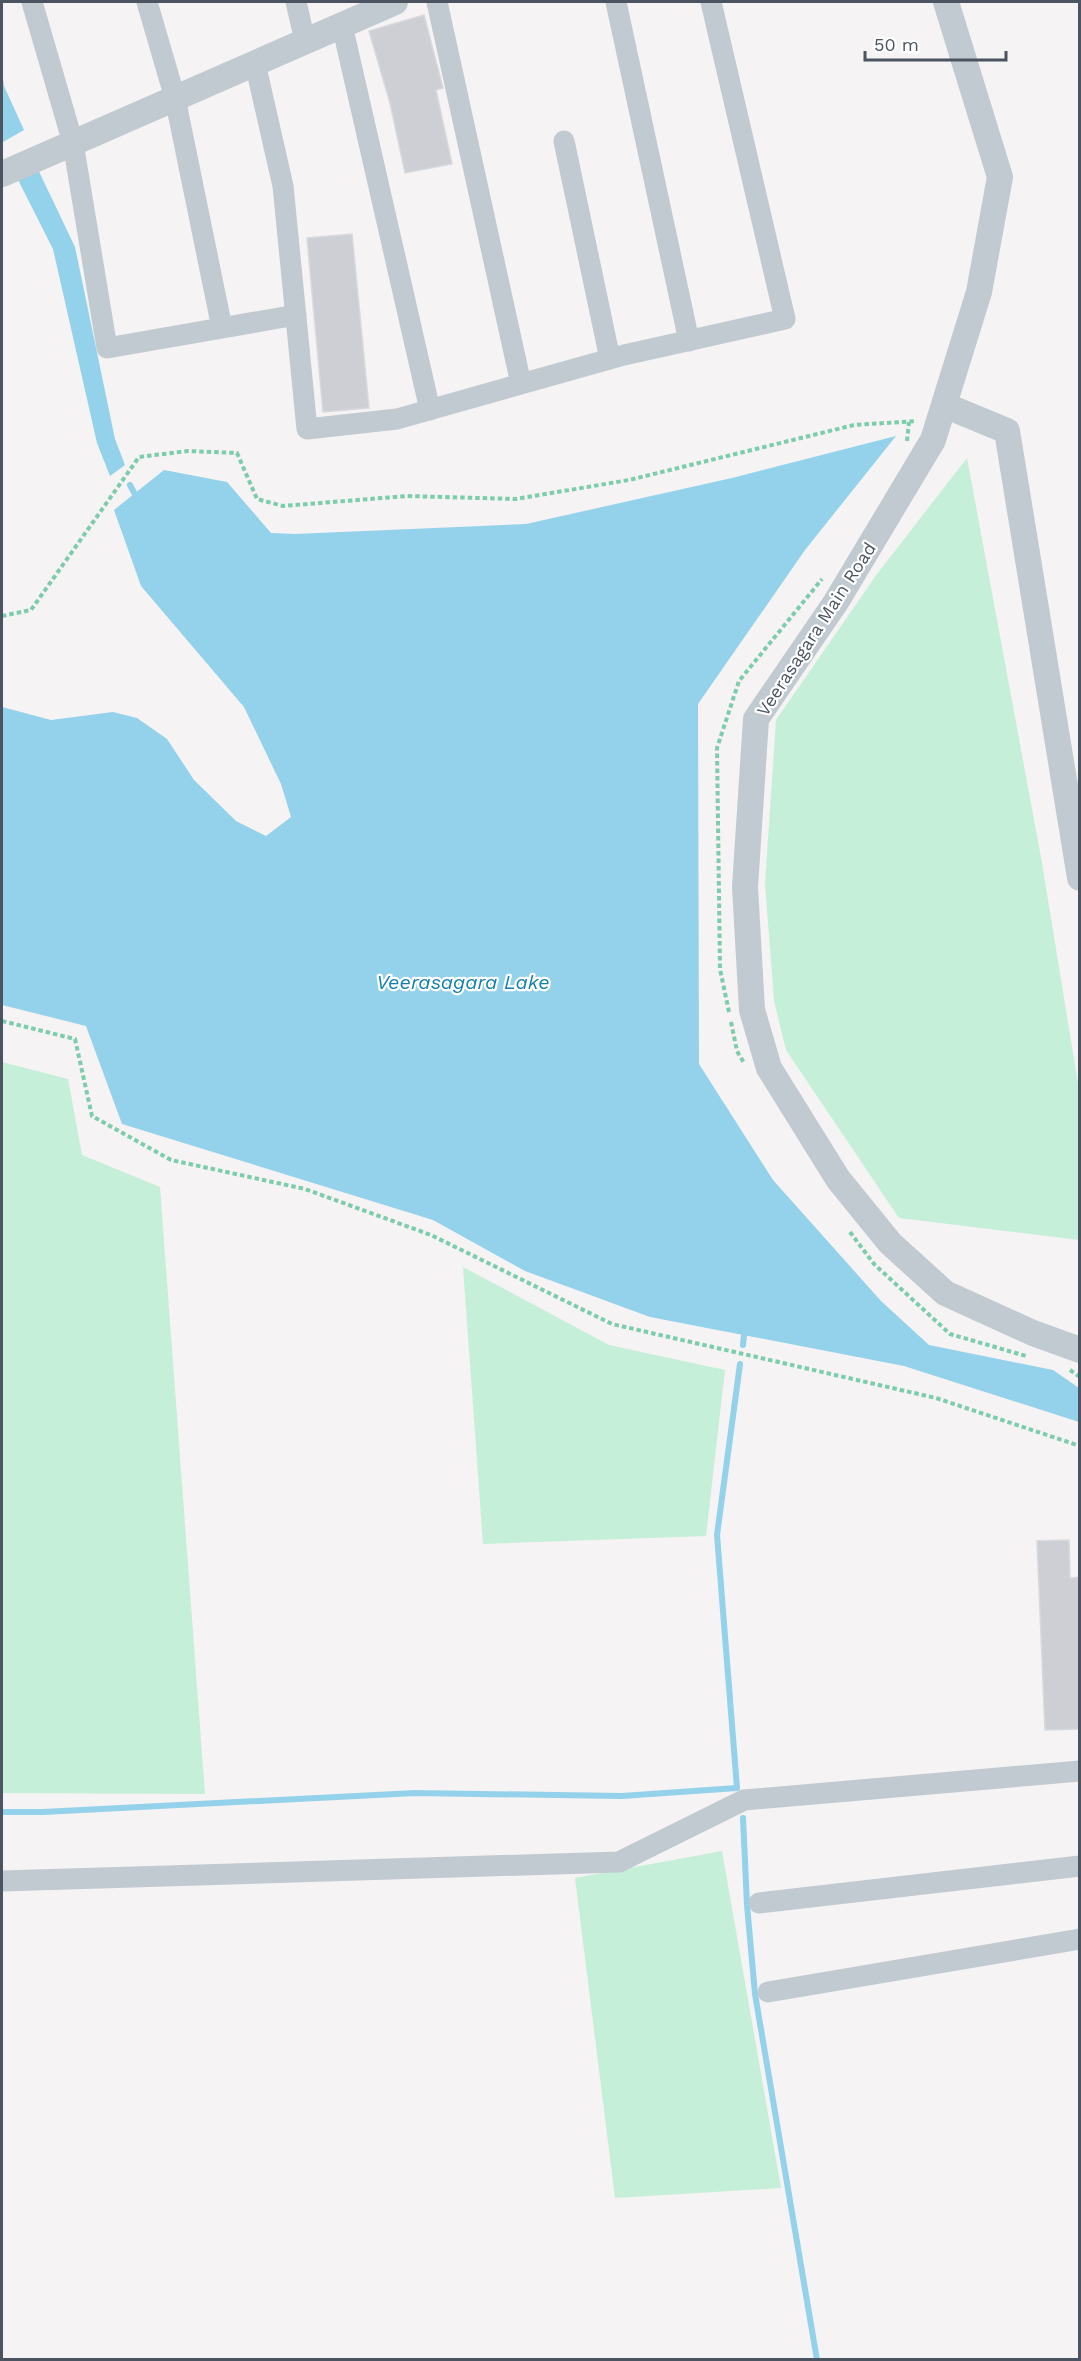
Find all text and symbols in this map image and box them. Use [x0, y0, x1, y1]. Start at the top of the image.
scale bar [865, 24, 1006, 62]
text: 50 m [874, 34, 919, 55]
street label: Veerasagara Main Road [752, 538, 880, 720]
water label: Veerasagara Lake [376, 970, 550, 994]

